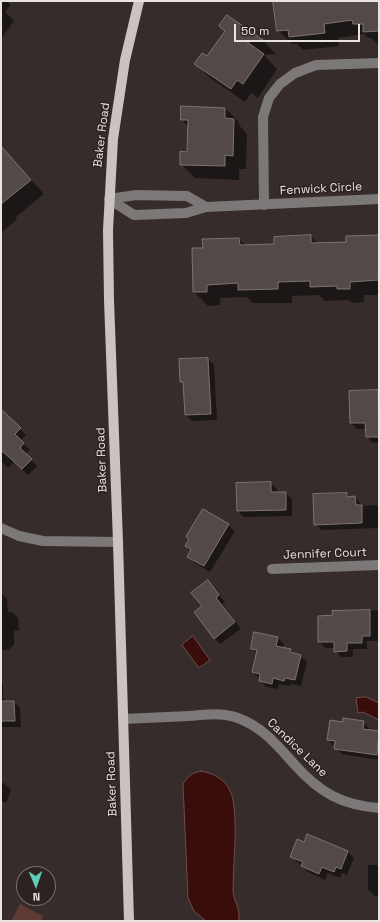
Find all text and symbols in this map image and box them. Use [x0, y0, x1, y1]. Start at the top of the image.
scale bar [236, 16, 362, 42]
text: 50 m [241, 23, 269, 39]
street label: Baker Road [91, 102, 113, 168]
street label: Fenwick Circle [280, 180, 362, 198]
street label: Baker Road [94, 427, 110, 493]
street label: Jennifer Court [283, 545, 367, 563]
street label: Candice Lane [264, 716, 330, 780]
street label: Baker Road [104, 751, 120, 817]
north arrow [16, 866, 56, 906]
text: N [32, 890, 40, 904]

